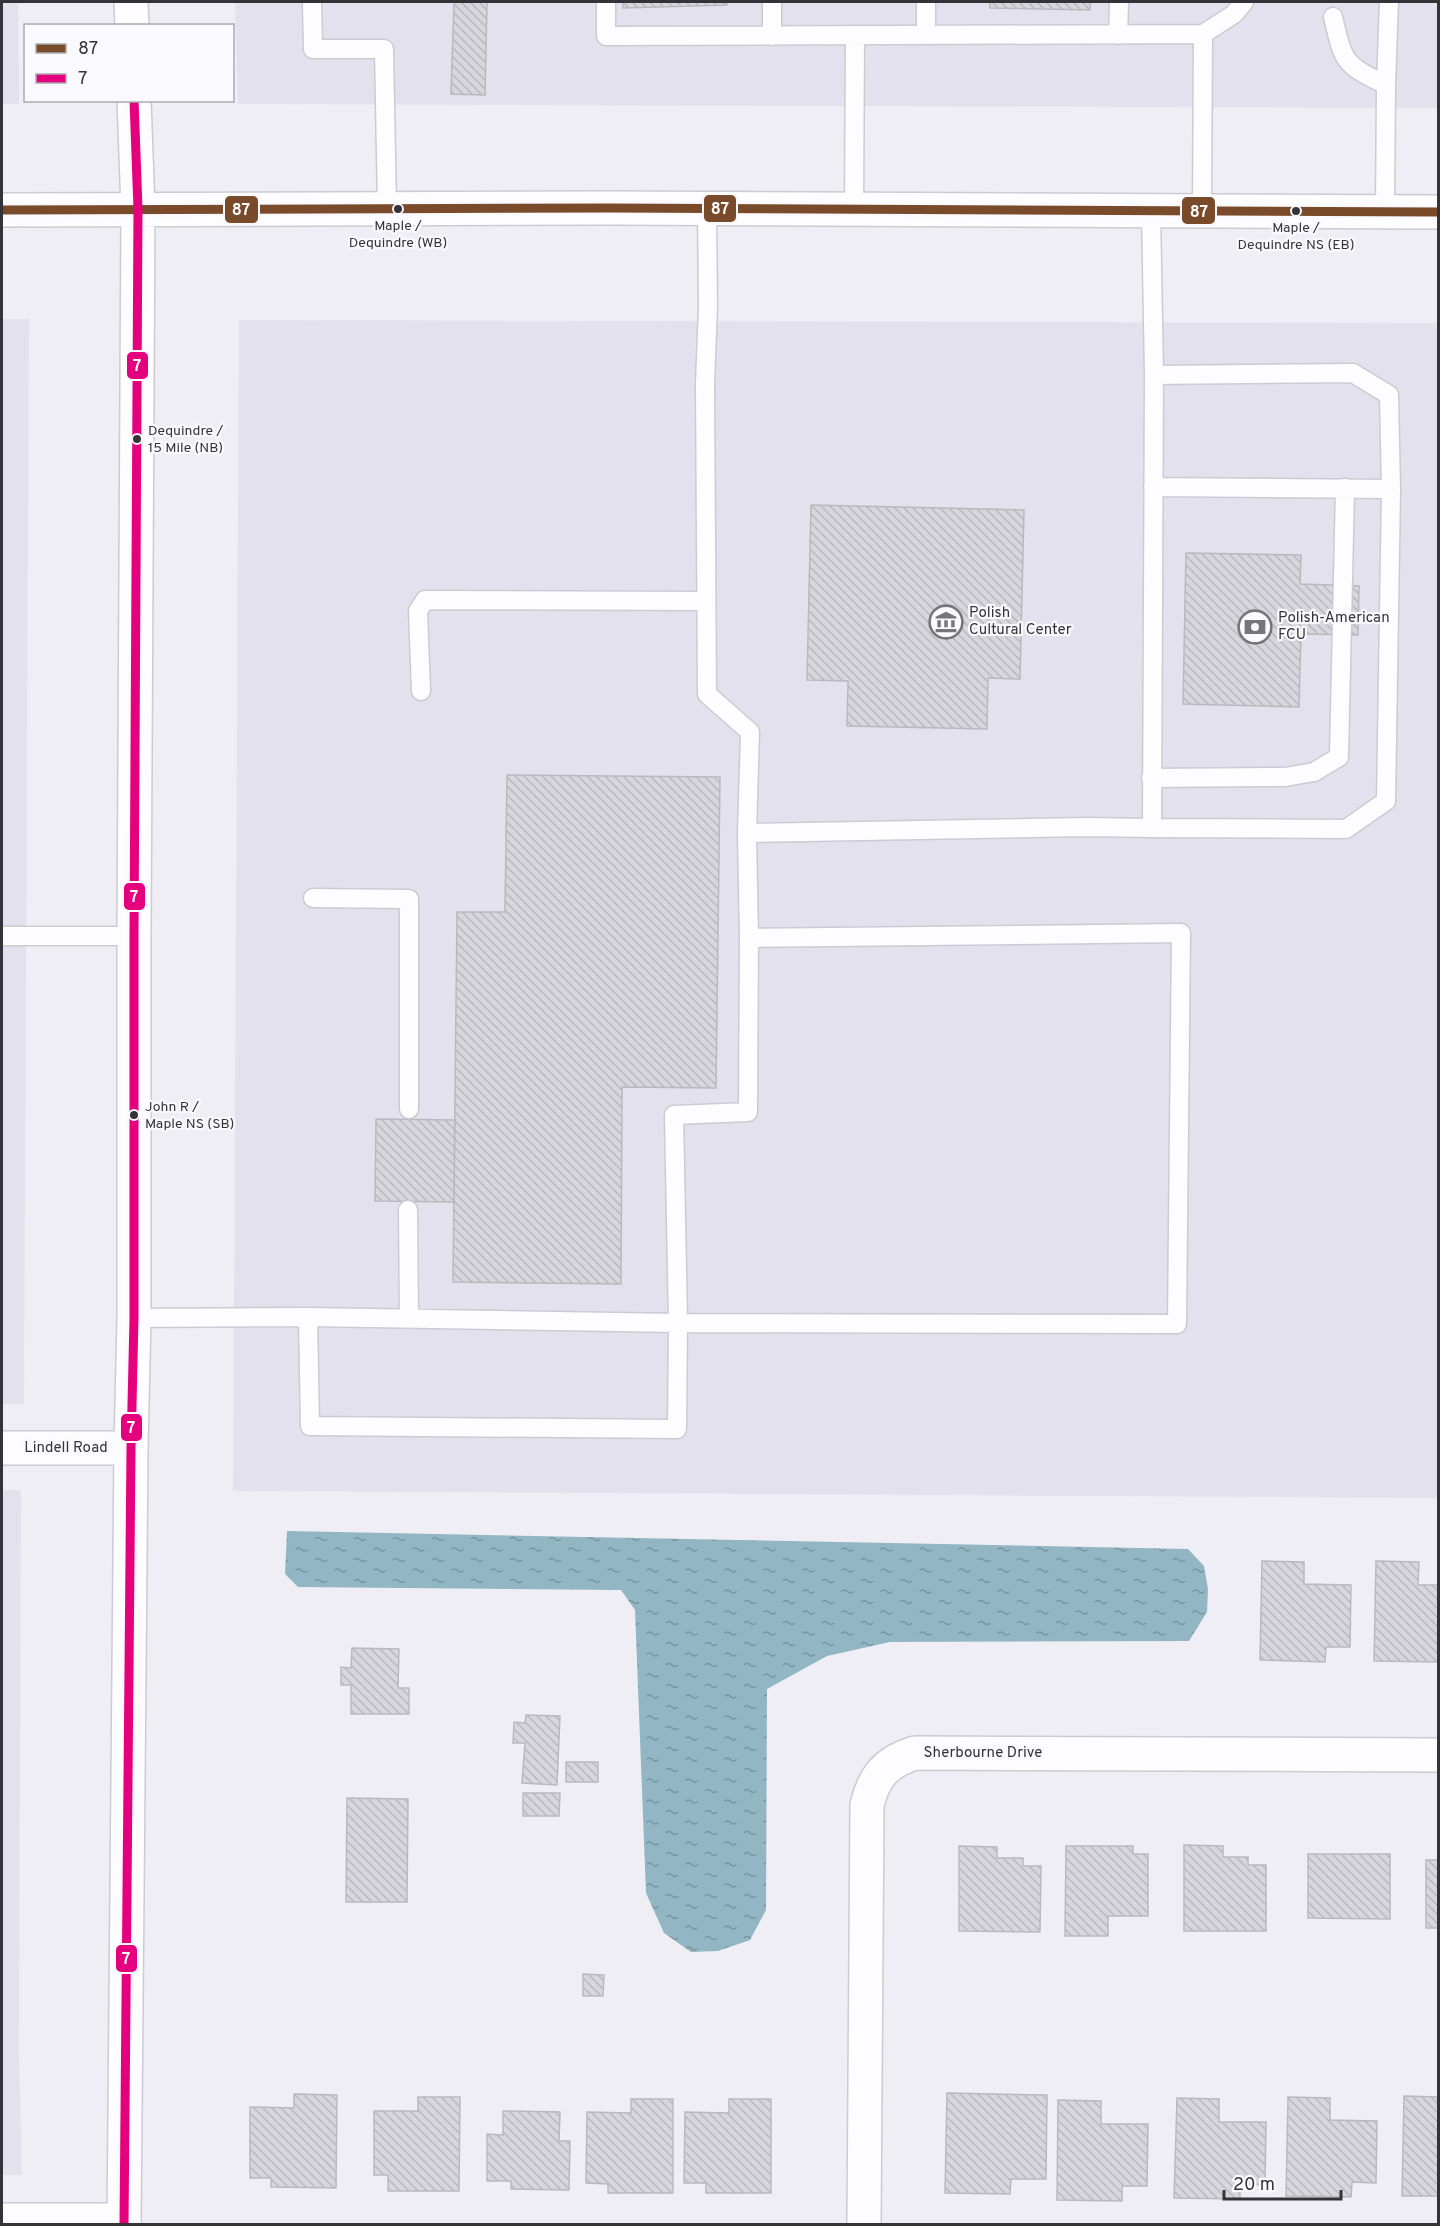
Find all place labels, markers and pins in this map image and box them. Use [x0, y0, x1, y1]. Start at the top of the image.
marker: Maple / Dequindre (WB) [392, 203, 404, 215]
marker: Maple / Dequindre NS (EB) [1290, 205, 1302, 217]
place label: Maple / Dequindre (WB) [349, 218, 447, 252]
place label: Maple / Dequindre NS (EB) [1238, 220, 1354, 254]
place label: Dequindre / 15 Mile (NB) [148, 423, 223, 457]
marker: Dequindre / 15 Mile (NB) [131, 433, 143, 445]
museum icon: Polish Cultural Center [928, 604, 964, 640]
place label: Polish Cultural Center [969, 604, 1072, 640]
bank icon: Polish-American FCU [1237, 609, 1273, 645]
place label: Polish-American FCU [1278, 609, 1390, 645]
place label: John R / Maple NS (SB) [145, 1099, 234, 1133]
marker: John R / Maple NS (SB) [128, 1109, 140, 1121]

